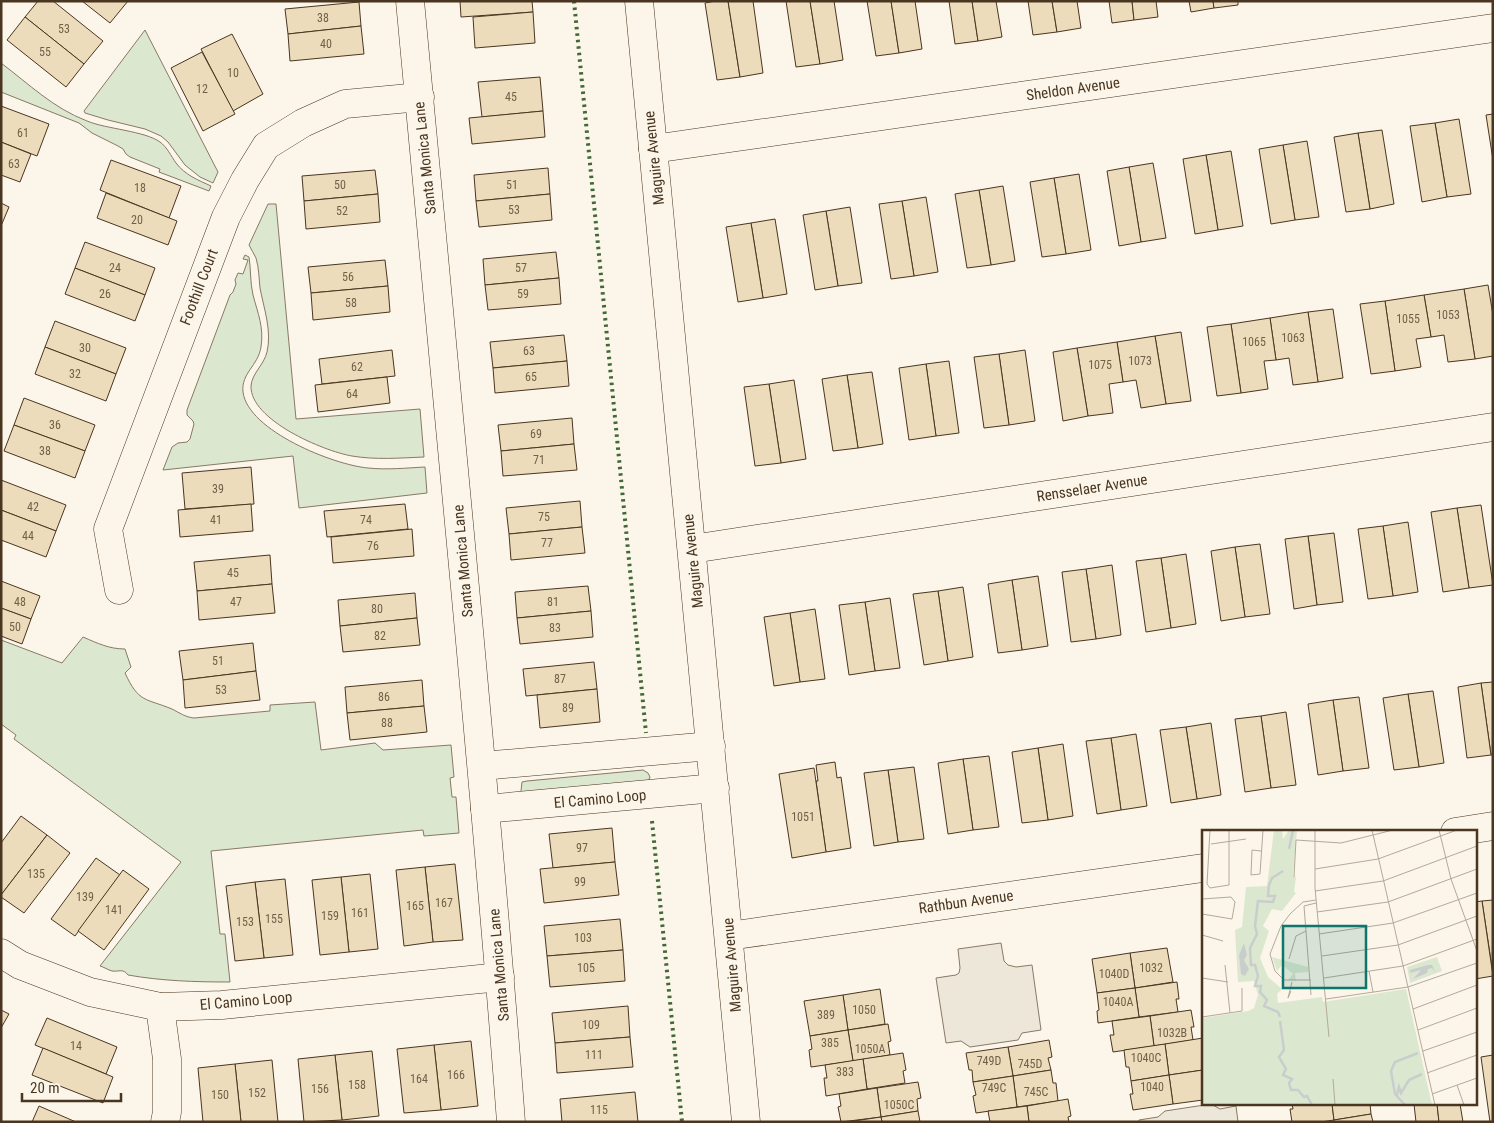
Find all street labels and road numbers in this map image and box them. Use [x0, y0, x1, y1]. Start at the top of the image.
street label: Sheldon Avenue [1025, 74, 1121, 104]
street label: Santa Monica Lane [410, 101, 440, 215]
street label: Maguire Avenue [640, 110, 668, 206]
street label: Foothill Court [176, 246, 222, 328]
street label: Rensselaer Avenue [1035, 470, 1149, 506]
street label: Santa Monica Lane [449, 504, 477, 618]
street label: Maguire Avenue [679, 513, 707, 609]
street label: El Camino Loop [553, 786, 647, 812]
street label: Rathbun Avenue [918, 886, 1014, 918]
street label: Santa Monica Lane [485, 908, 513, 1022]
street label: Maguire Avenue [719, 917, 745, 1013]
street label: El Camino Loop [199, 988, 293, 1014]

